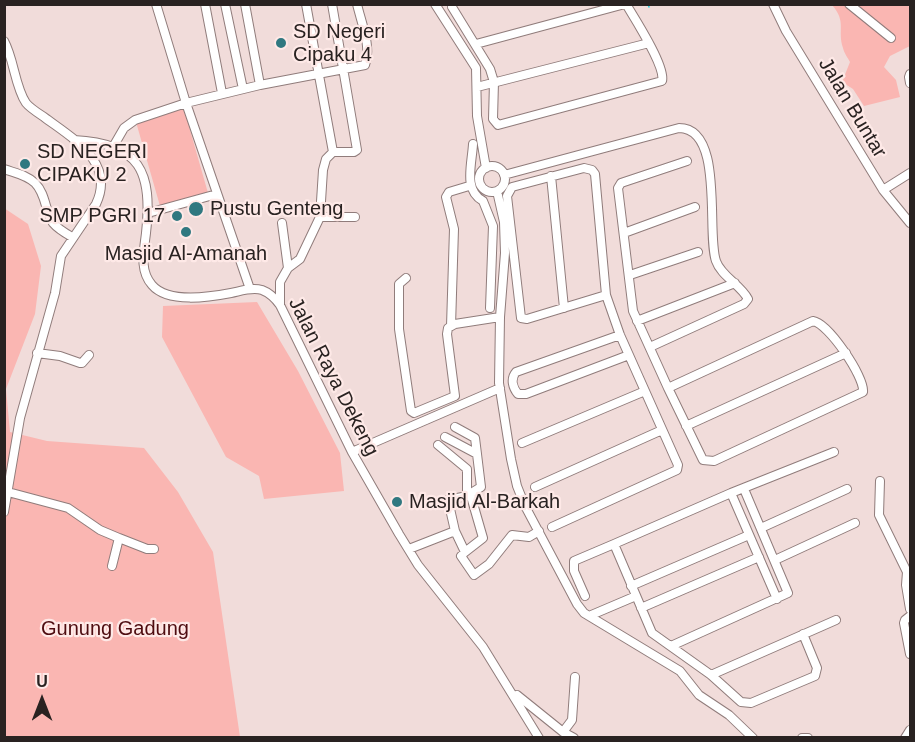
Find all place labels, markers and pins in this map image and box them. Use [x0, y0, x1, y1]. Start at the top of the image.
place label: SD Negeri Cipaku 4 [293, 20, 385, 67]
marker: SD Negeri Cipaku 4 [274, 36, 288, 50]
place label: SD NEGERI CIPAKU 2 [37, 140, 147, 187]
marker: SD NEGERI CIPAKU 2 [18, 157, 32, 171]
place label: Pustu Genteng [210, 197, 343, 221]
marker: Pustu Genteng [187, 200, 205, 218]
place label: SMP PGRI 17 [39, 204, 165, 228]
marker: SMP PGRI 17 [170, 209, 184, 223]
marker: Masjid Al-Amanah [179, 225, 193, 239]
place label: Masjid Al-Amanah [105, 242, 267, 266]
place label: Masjid Al-Barkah [409, 490, 560, 514]
marker: Masjid Al-Barkah [390, 495, 404, 509]

